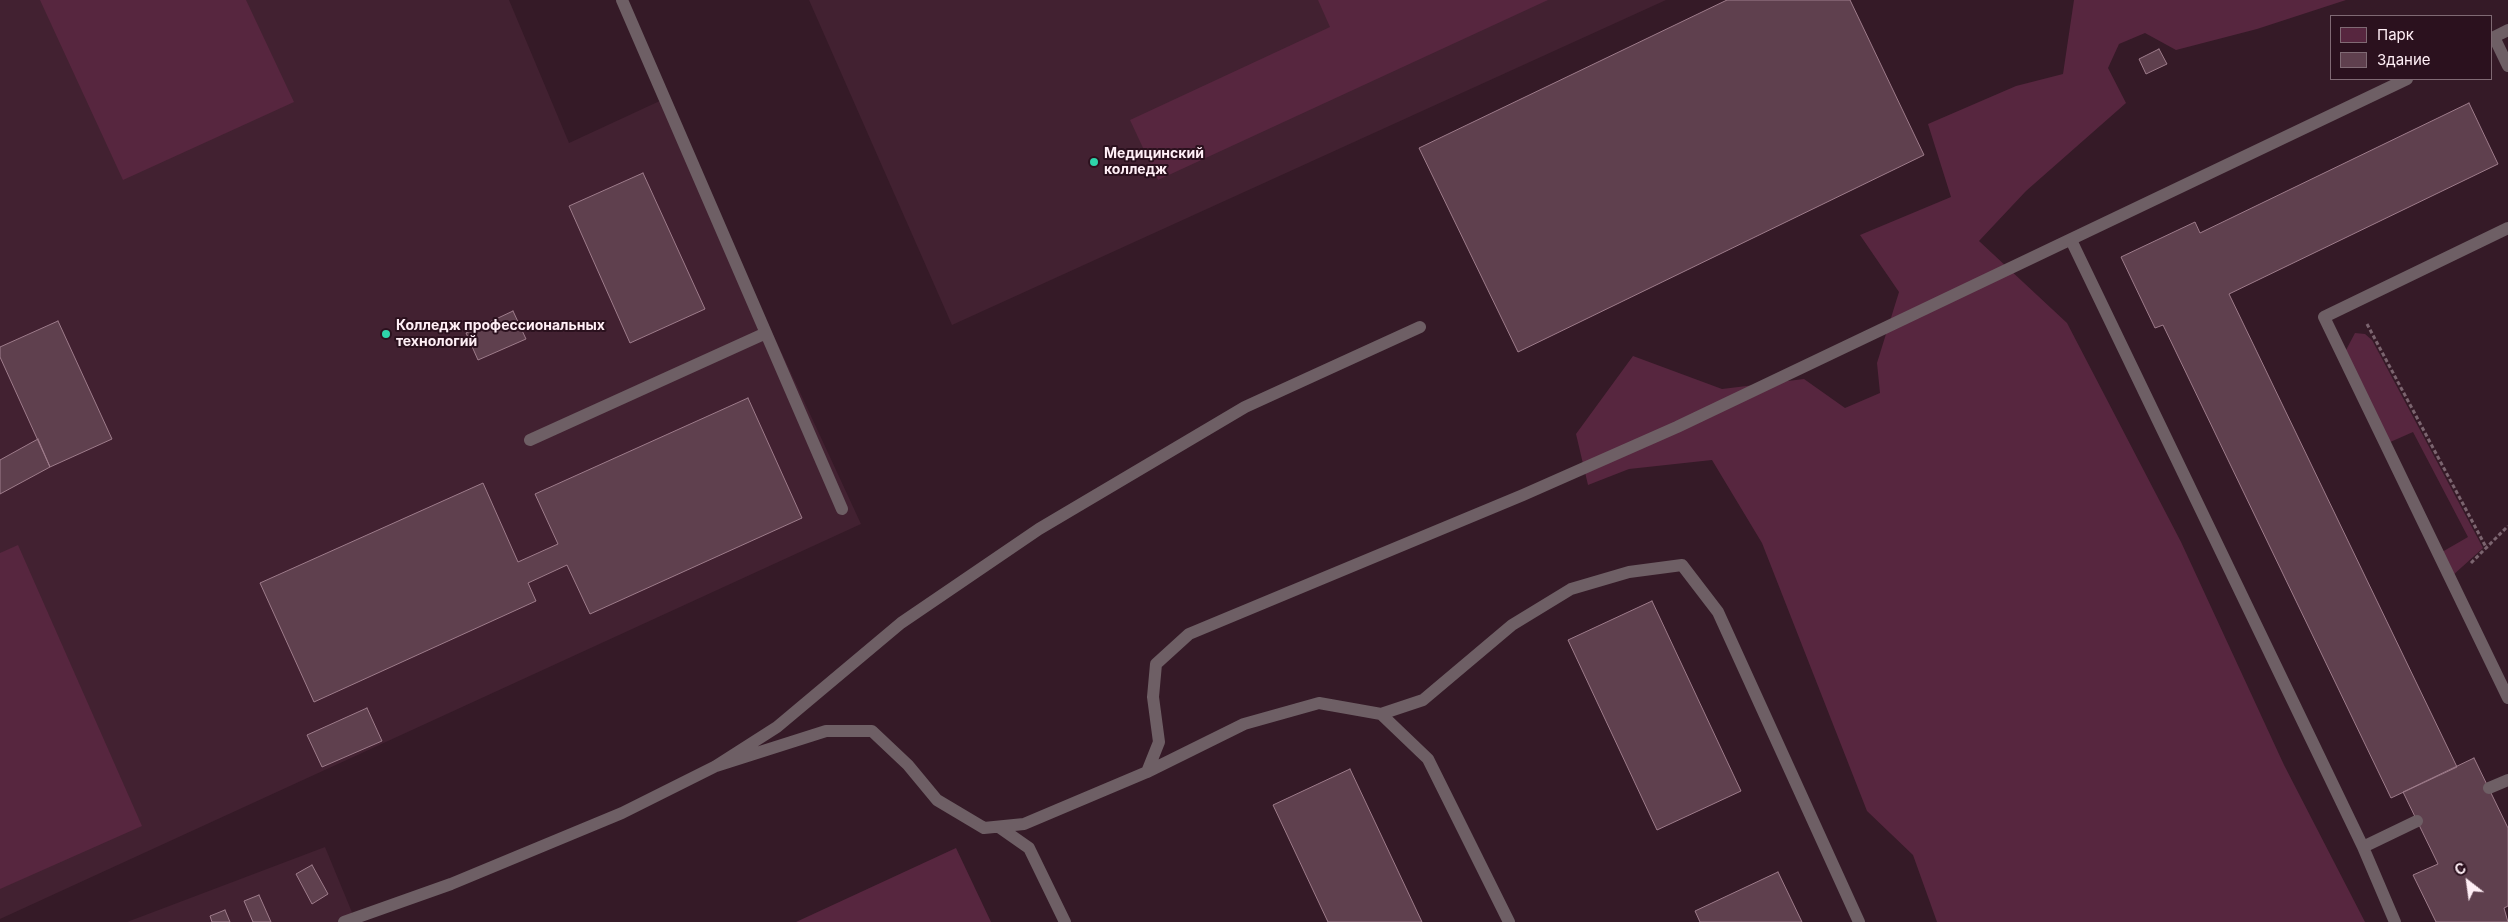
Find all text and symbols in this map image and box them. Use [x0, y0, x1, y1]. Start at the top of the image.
legend [2330, 15, 2493, 80]
text: Парк [2377, 25, 2414, 44]
text: Здание [2377, 50, 2431, 69]
place label: Медицинский колледж [1104, 146, 1204, 178]
marker: Медицинский колледж [1088, 156, 1100, 168]
place label: Колледж профессиональных технологий [396, 318, 605, 351]
marker: Колледж профессиональных технологий [380, 328, 392, 340]
north arrow [2443, 857, 2493, 907]
text: С [2452, 859, 2469, 879]

